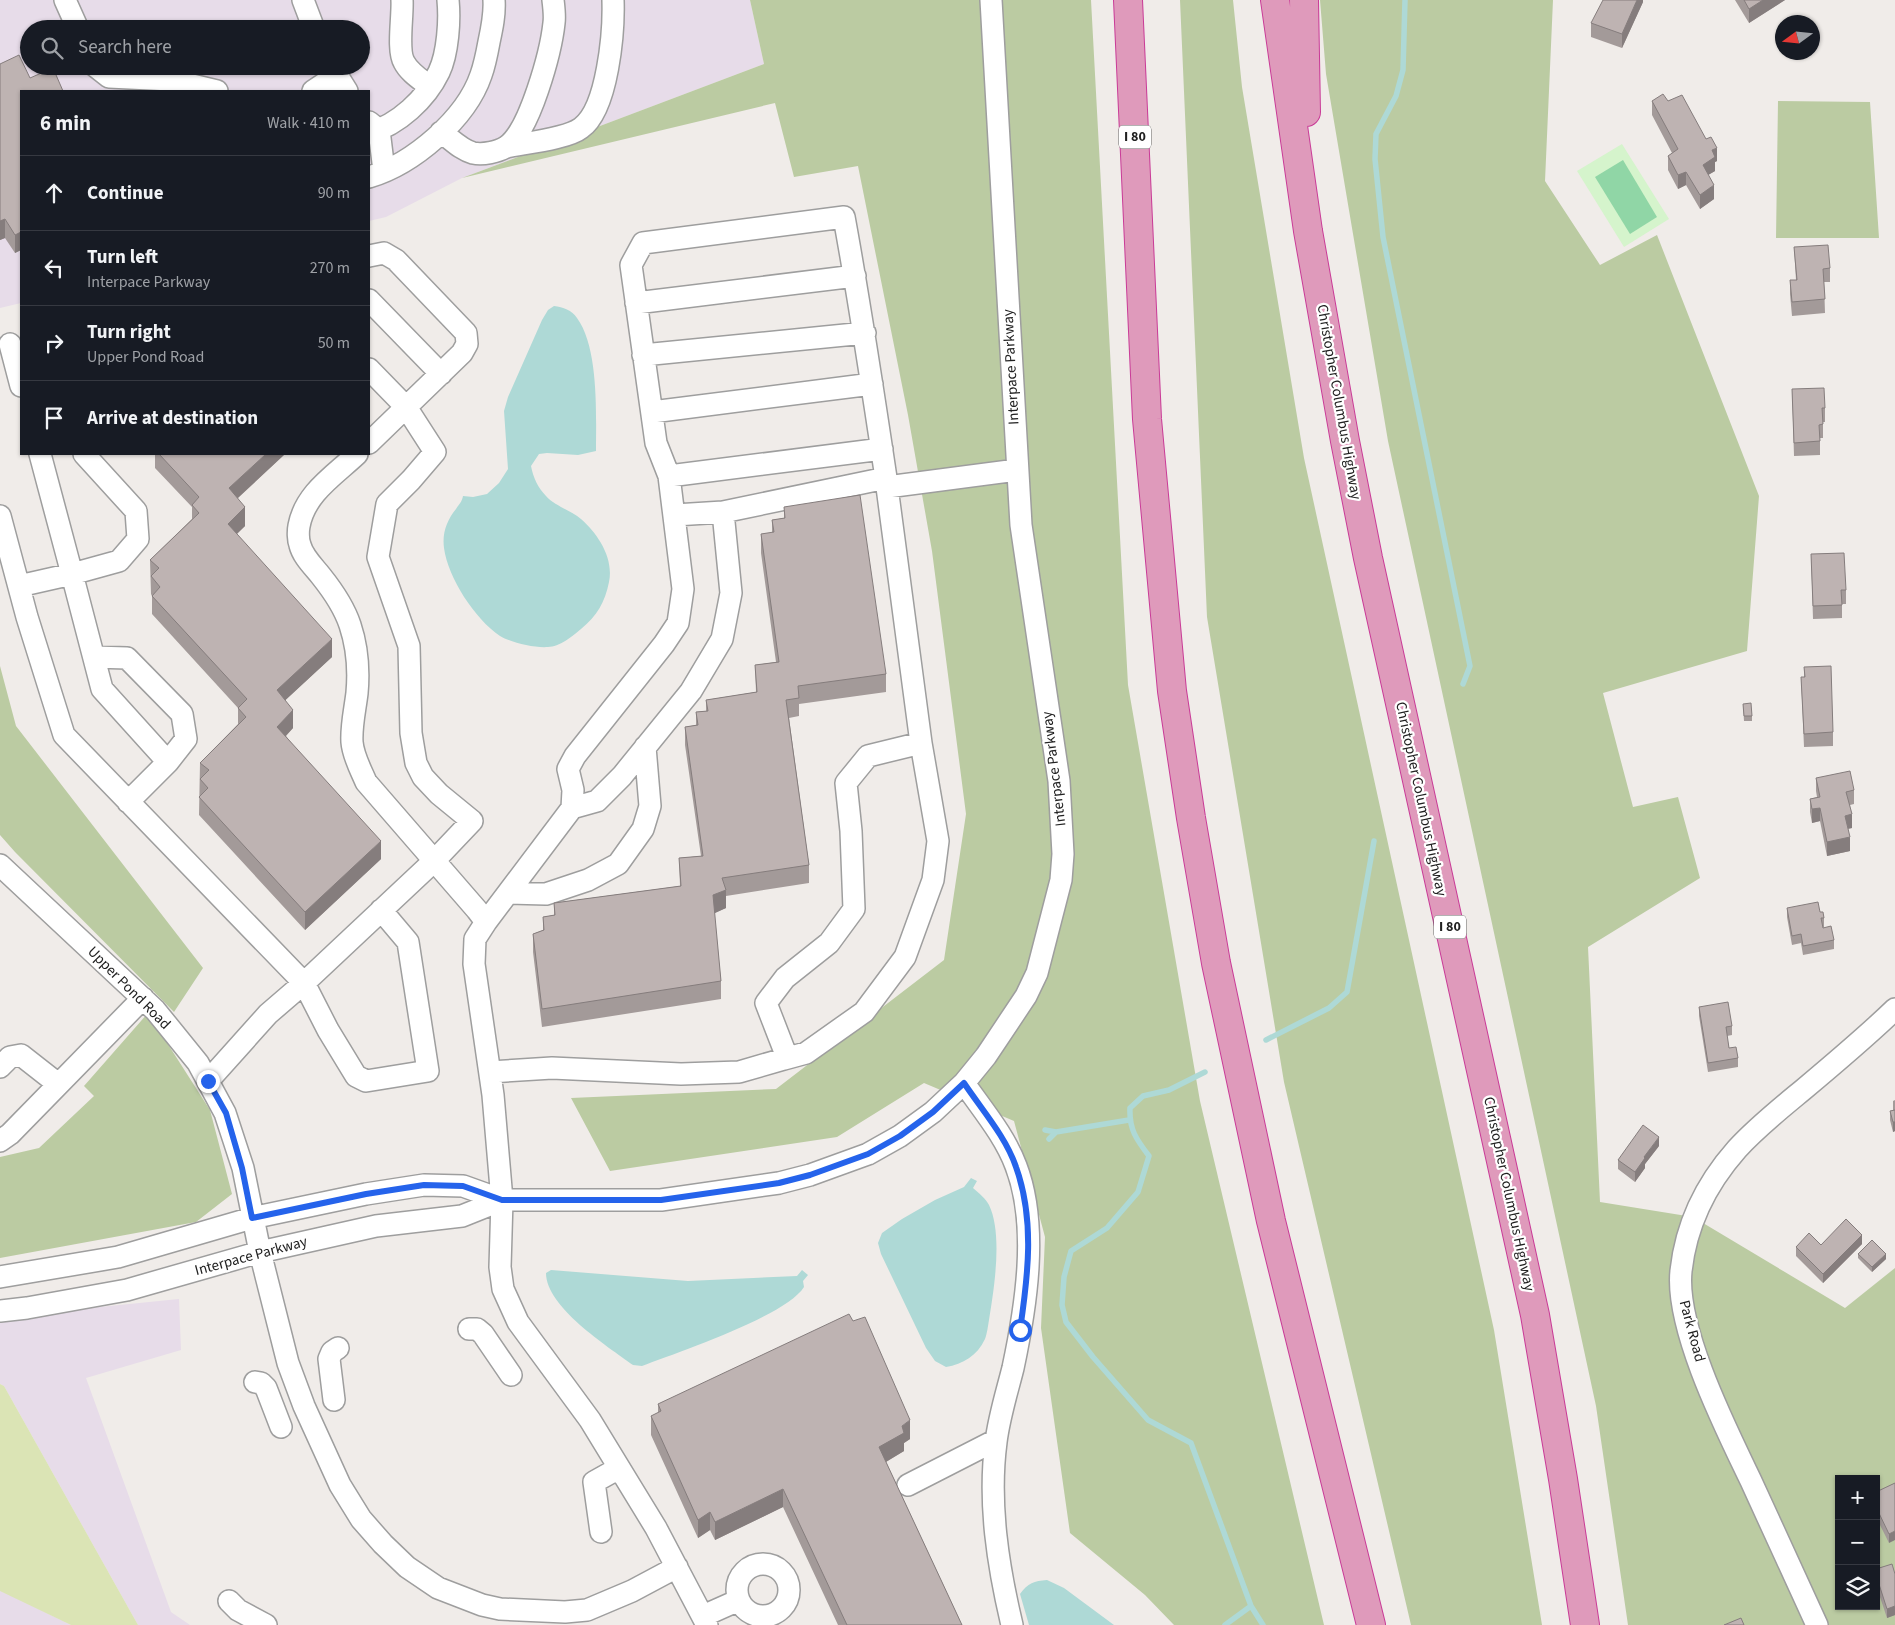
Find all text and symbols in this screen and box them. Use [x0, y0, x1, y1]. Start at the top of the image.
north arrow [1775, 15, 1820, 60]
search box [20, 20, 370, 75]
icon: search [38, 34, 66, 62]
text: Search here [78, 34, 172, 61]
text: 6 min [40, 108, 91, 138]
text: Walk · 410 m [267, 112, 350, 134]
road number: I 80 [1119, 125, 1151, 148]
icon: ahead [40, 179, 68, 207]
text: Continue [87, 180, 164, 207]
text: 90 m [318, 182, 350, 204]
text: Turn left [87, 244, 158, 271]
icon: left [40, 254, 68, 282]
text: 270 m [310, 257, 350, 279]
text: Interpace Parkway [87, 271, 210, 293]
street label: Christopher Columbus Highway [1311, 303, 1367, 501]
street label: Interpace Parkway [997, 309, 1025, 425]
text: Turn right [87, 319, 171, 346]
icon: right [40, 329, 68, 357]
text: 50 m [318, 332, 350, 354]
text: Upper Pond Road [87, 346, 204, 368]
icon: arrive [40, 404, 68, 432]
text: Arrive at destination [87, 405, 258, 432]
street label: Christopher Columbus Highway [1390, 700, 1452, 898]
street label: Interpace Parkway [1037, 710, 1071, 828]
road number: I 80 [1434, 916, 1466, 939]
street label: Upper Pond Road [83, 942, 175, 1034]
route end [197, 1070, 220, 1093]
street label: Christopher Columbus Highway [1478, 1095, 1540, 1293]
street label: Interpace Parkway [192, 1231, 310, 1281]
street label: Park Road [1674, 1298, 1710, 1364]
route start [1009, 1319, 1032, 1342]
map controls [1835, 1475, 1880, 1610]
button: + [1835, 1475, 1880, 1520]
button: − [1835, 1520, 1880, 1565]
button: layers [1835, 1565, 1880, 1610]

